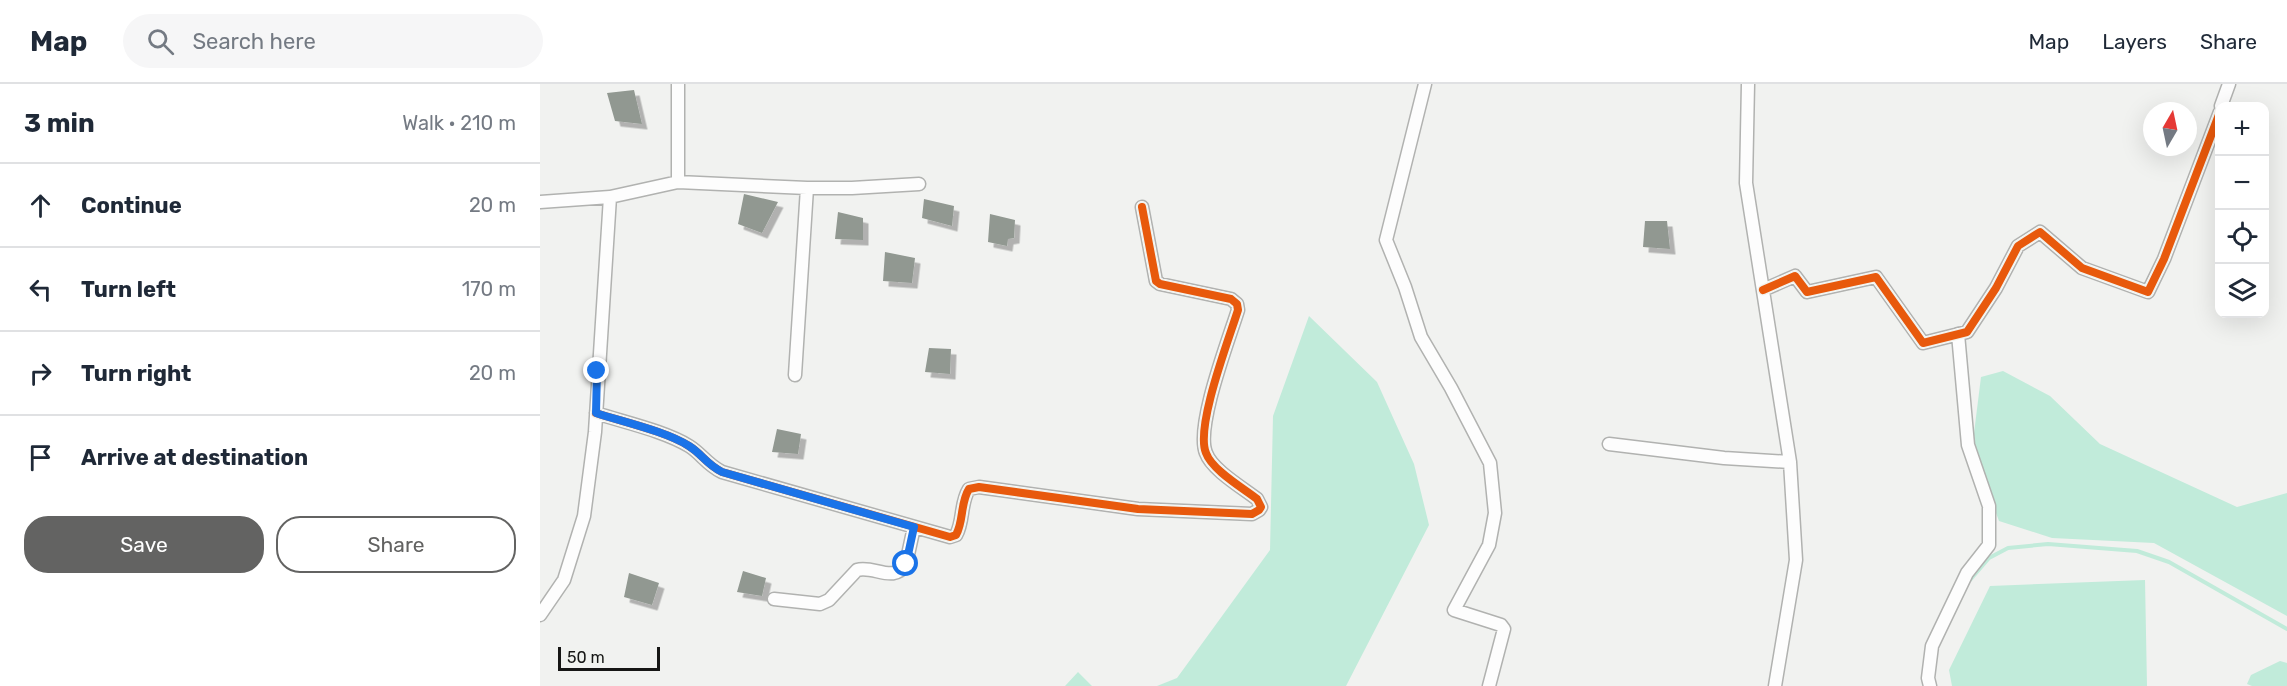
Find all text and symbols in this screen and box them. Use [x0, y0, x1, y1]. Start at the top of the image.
search box [123, 14, 543, 68]
text: Map [30, 25, 87, 58]
icon: search [144, 25, 177, 58]
text: Search here [192, 28, 316, 55]
text: Map [2028, 29, 2069, 54]
text: Layers [2102, 29, 2167, 54]
text: Share [2200, 29, 2257, 54]
north arrow [2143, 102, 2197, 156]
map controls [2215, 102, 2269, 318]
button: + [2215, 102, 2269, 156]
text: 3 min [24, 108, 95, 139]
text: Walk · 210 m [402, 111, 516, 135]
button: − [2215, 156, 2269, 210]
icon: ahead [24, 189, 57, 222]
text: Continue [81, 192, 182, 219]
text: 20 m [469, 193, 516, 217]
button: locate [2215, 210, 2269, 264]
button: layers [2215, 264, 2269, 318]
icon: left [24, 273, 57, 306]
text: Turn left [81, 276, 176, 303]
text: 170 m [462, 277, 516, 301]
icon: right [24, 357, 57, 390]
route end [583, 357, 609, 383]
text: Turn right [81, 360, 191, 387]
text: 20 m [469, 361, 516, 385]
icon: arrive [24, 441, 57, 474]
text: Arrive at destination [81, 444, 308, 471]
button: Save [24, 516, 264, 573]
button: Share [276, 516, 516, 573]
route start [892, 550, 918, 576]
scale bar [558, 644, 660, 672]
text: 50 m [567, 648, 605, 667]

